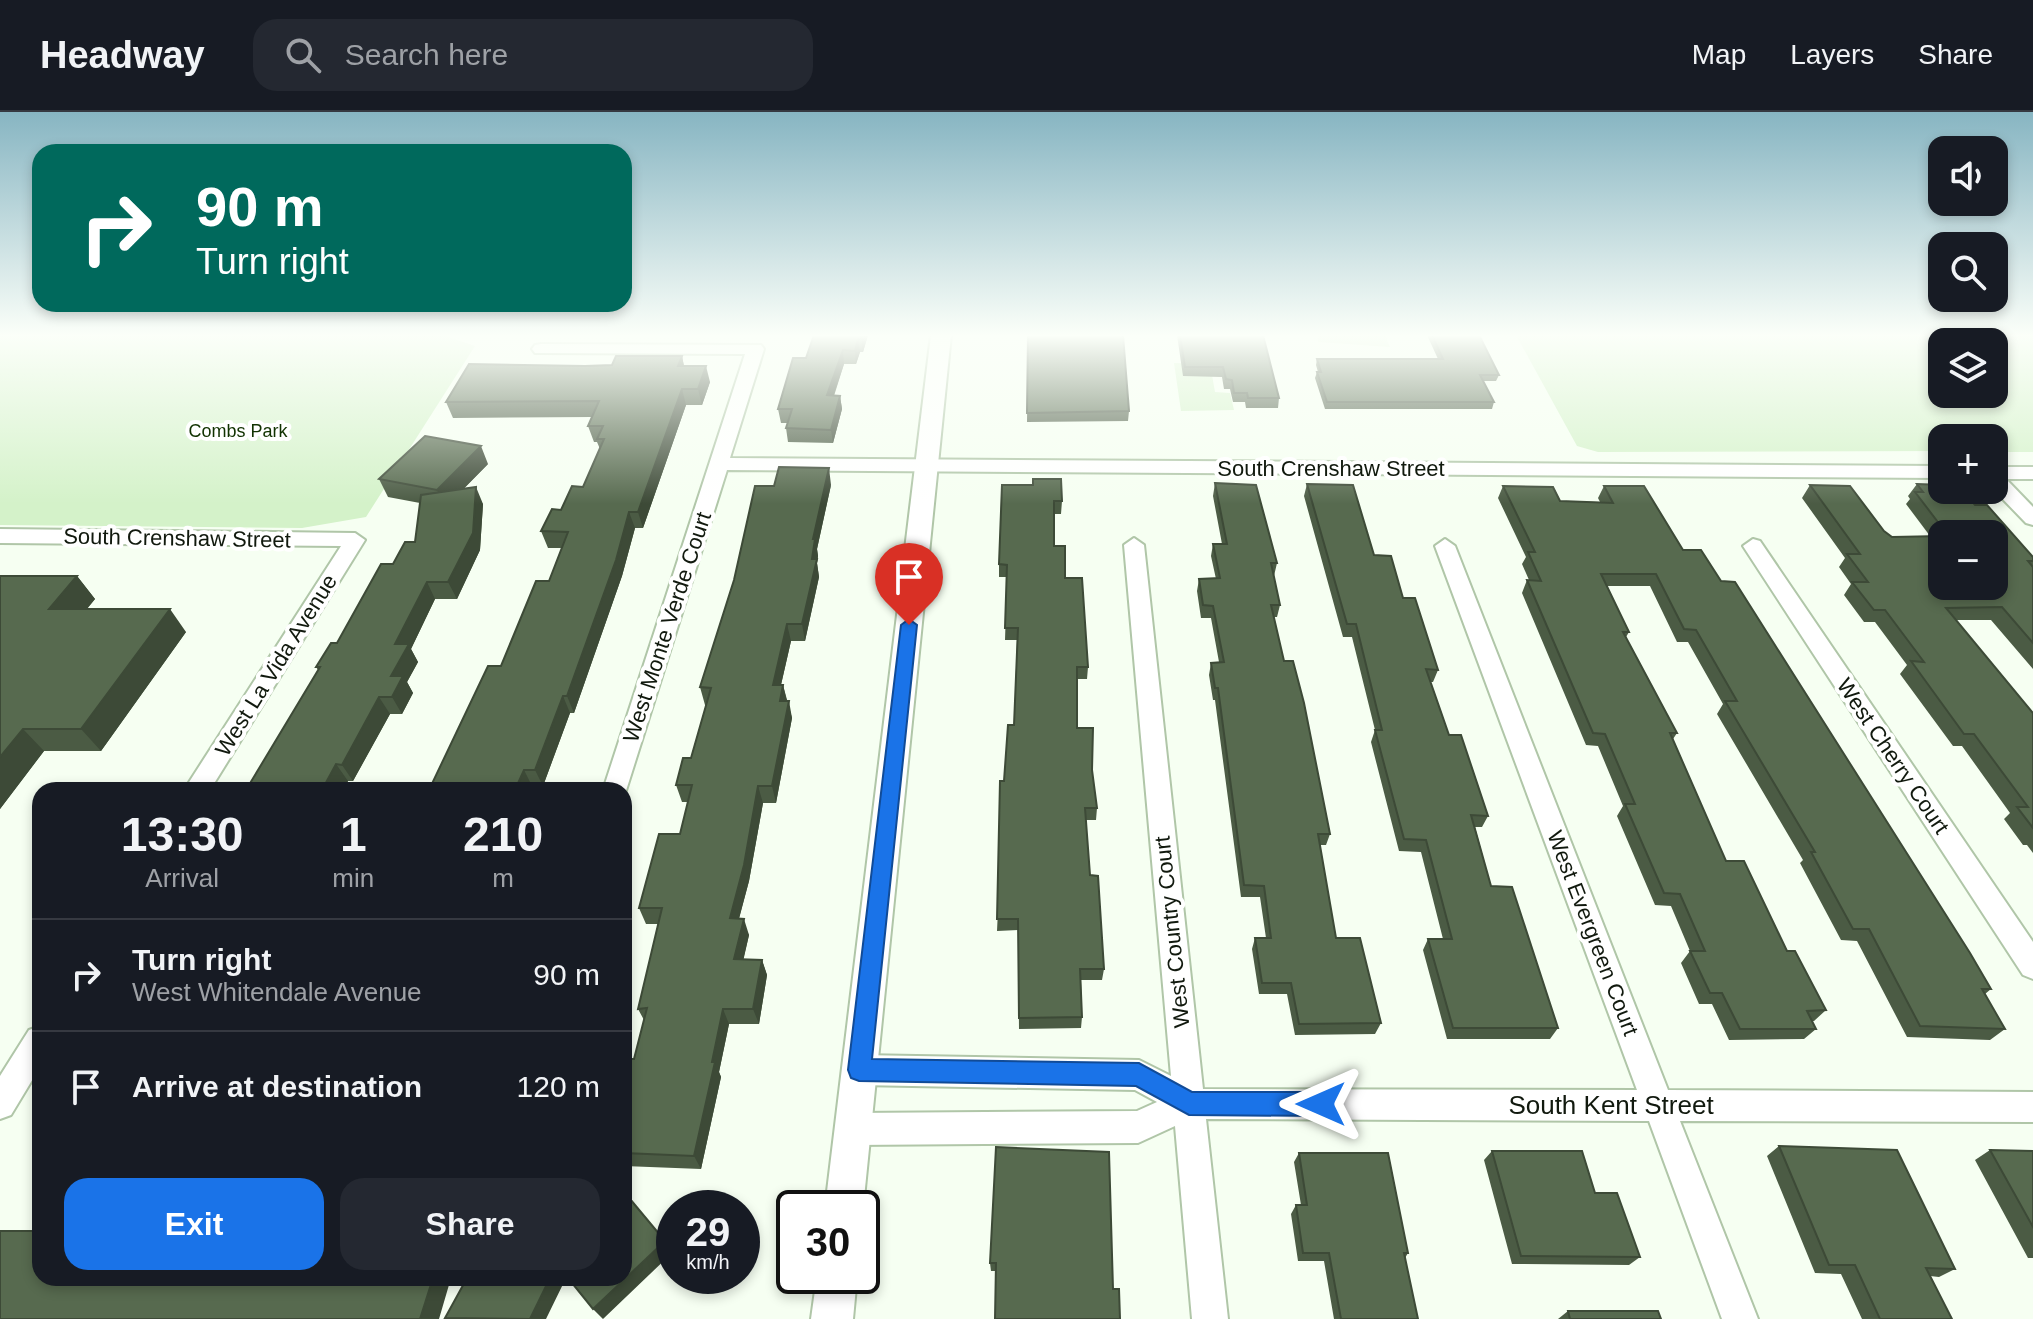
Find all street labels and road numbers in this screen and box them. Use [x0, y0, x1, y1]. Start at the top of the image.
street label: South Crenshaw Street [1217, 456, 1445, 481]
street label: West Monte Verde Court [618, 509, 716, 745]
street label: South Crenshaw Street [63, 524, 291, 552]
street label: West La Vida Avenue [210, 570, 342, 760]
street label: West Cherry Court [1832, 674, 1954, 838]
street label: West Evergreen Court [1542, 827, 1644, 1039]
street label: West Country Court [1149, 835, 1195, 1029]
street label: South Kent Street [1508, 1090, 1714, 1120]

